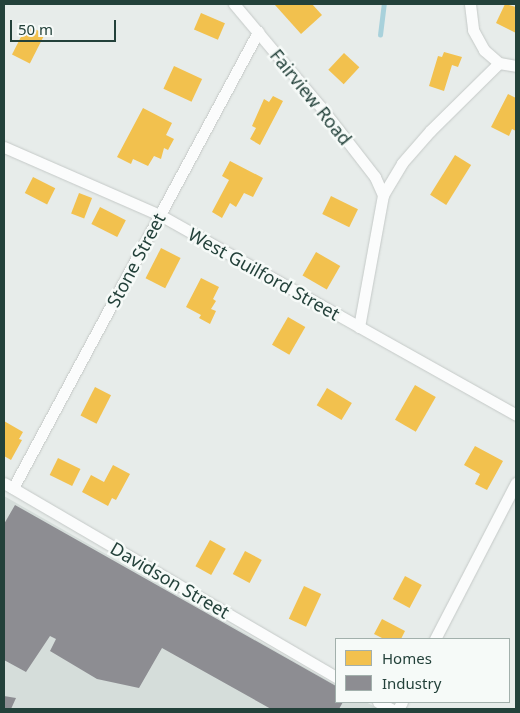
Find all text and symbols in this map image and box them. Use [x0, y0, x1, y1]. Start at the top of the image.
scale bar [12, 10, 119, 42]
text: 50 m [18, 19, 53, 39]
street label: Fairview Road [266, 45, 356, 149]
street label: Stone Street [102, 209, 170, 311]
street label: West Guilford Street [184, 223, 344, 325]
street label: Davidson Street [107, 537, 233, 623]
legend [335, 638, 510, 703]
text: Homes [382, 648, 432, 668]
text: Industry [382, 673, 441, 693]

